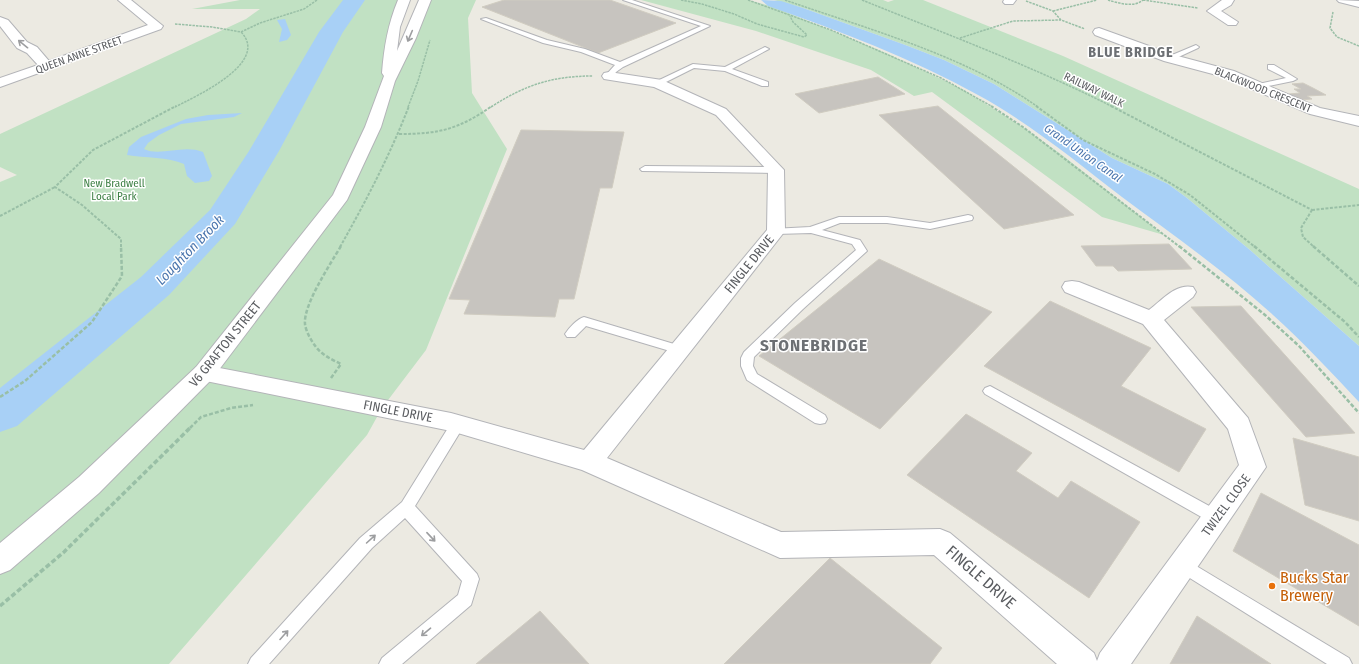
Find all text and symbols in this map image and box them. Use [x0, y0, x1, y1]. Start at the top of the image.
one-way arrow [406, 30, 414, 42]
street label: QUEEN ANNE STREET [34, 33, 125, 77]
one-way arrow [18, 40, 28, 49]
district label: BLUE BRIDGE [1088, 44, 1174, 61]
street label: BLACKWOOD CRESCENT [1213, 65, 1314, 116]
street label: RAILWAY WALK [1062, 70, 1126, 110]
water label: Grand Union Canal [1041, 121, 1125, 185]
park label: New Bradwell Local Park [83, 177, 145, 203]
water label: Loughton Brook [152, 211, 228, 289]
street label: FINGLE DRIVE [721, 232, 777, 296]
street label: V6 GRAFTON STREET [186, 298, 264, 390]
district label: STONEBRIDGE [760, 335, 868, 356]
street label: FINGLE DRIVE [362, 397, 434, 425]
street label: TWIZEL CLOSE [1199, 471, 1253, 539]
one-way arrow [427, 531, 436, 542]
one-way arrow [366, 534, 376, 544]
street label: FINGLE DRIVE [942, 542, 1020, 612]
place label: Bucks Star Brewery [1280, 568, 1349, 605]
marker: Bucks Star Brewery [1267, 581, 1277, 591]
one-way arrow [421, 628, 432, 637]
one-way arrow [279, 630, 288, 640]

